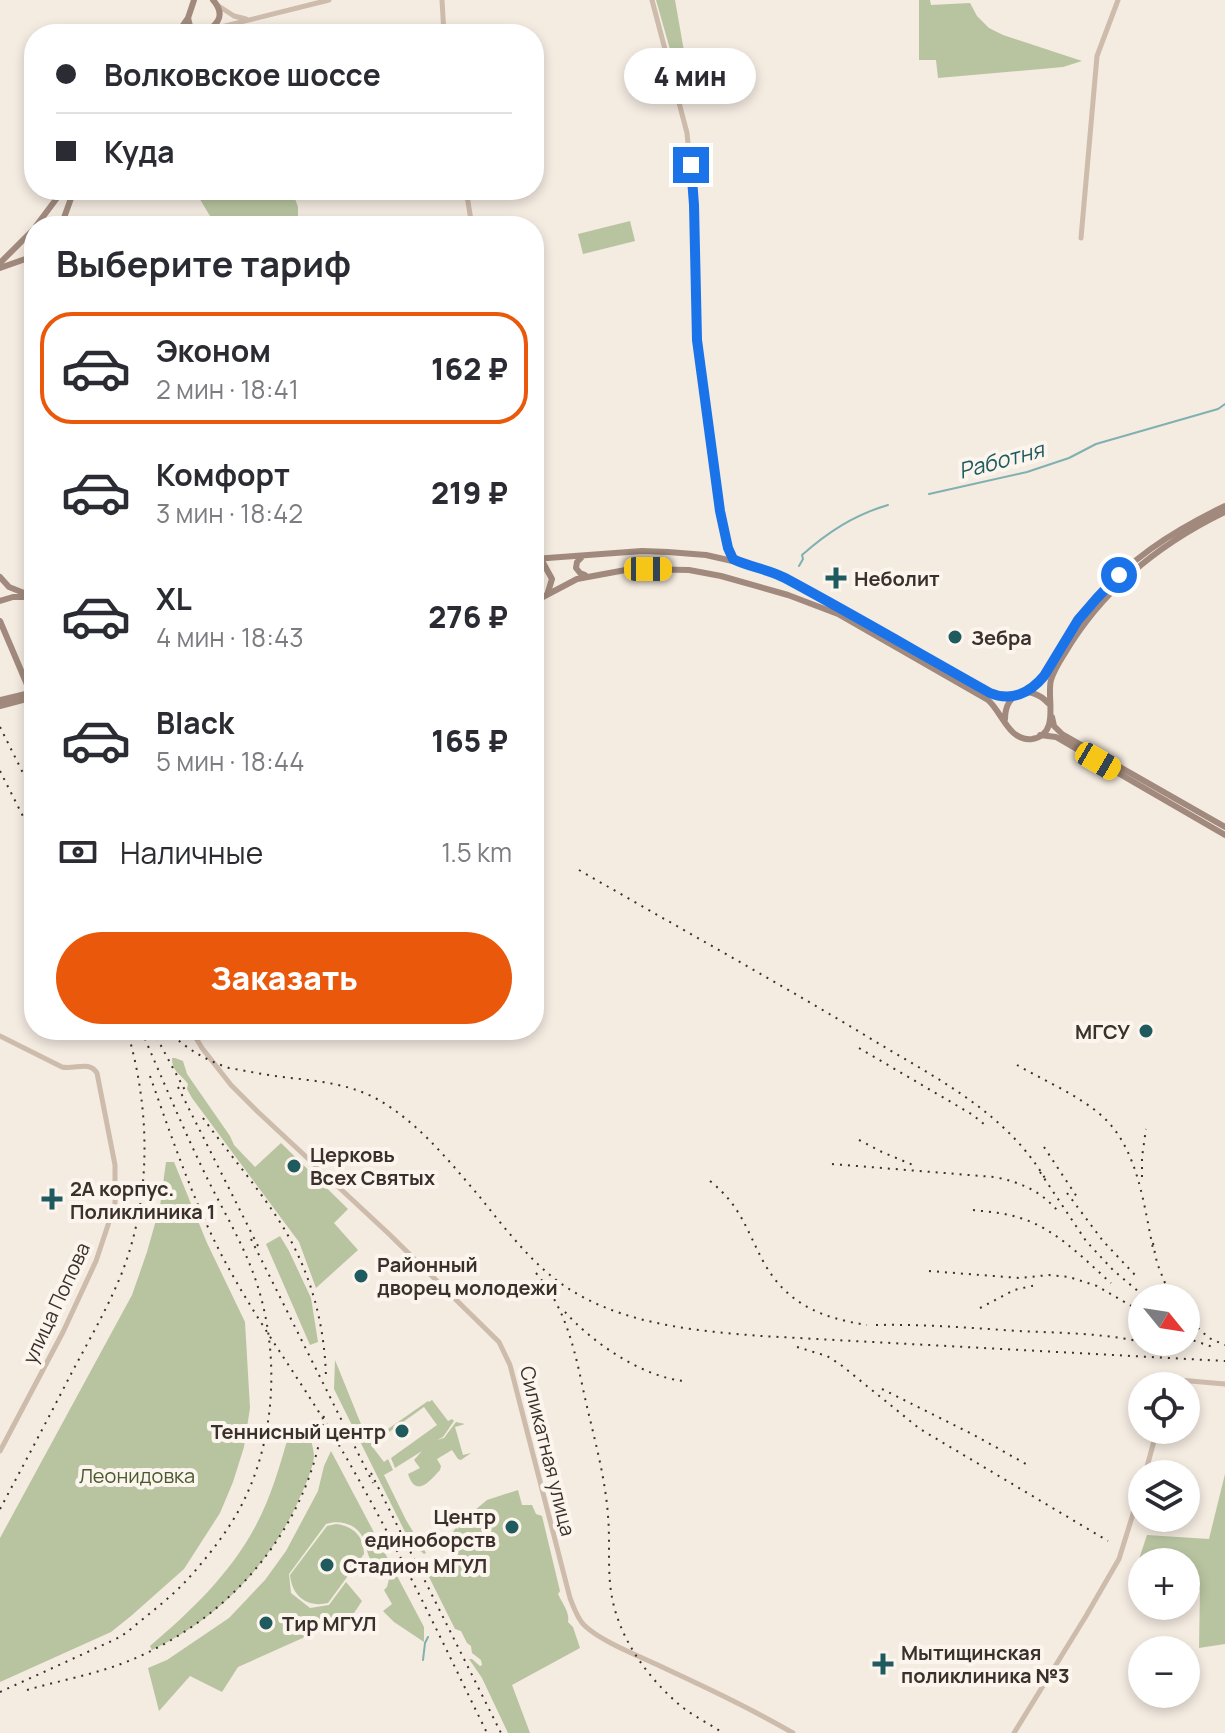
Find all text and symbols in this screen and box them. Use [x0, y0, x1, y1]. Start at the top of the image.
callout: 4 мин [625, 49, 757, 105]
text: Волковское шоссе [104, 54, 381, 95]
text: 4 мин [654, 58, 726, 94]
text: Куда [104, 131, 175, 172]
route end [673, 147, 709, 183]
text: Выберите тариф [56, 239, 351, 288]
text: Эконом [156, 330, 271, 371]
icon: car [60, 332, 132, 404]
text: 162 ₽ [431, 348, 508, 389]
text: 2 мин · 18:41 [156, 371, 299, 407]
water label: Работня [955, 434, 1049, 486]
text: Комфорт [156, 454, 290, 495]
icon: car [60, 456, 132, 528]
text: 219 ₽ [431, 472, 508, 513]
text: 3 мин · 18:42 [156, 495, 303, 531]
car [624, 557, 672, 581]
route start [1101, 557, 1137, 593]
place label: Неболит [854, 565, 940, 592]
marker: Неболит [825, 567, 847, 589]
text: XL [156, 578, 192, 619]
icon: car [60, 580, 132, 652]
text: 276 ₽ [428, 596, 508, 637]
text: 4 мин · 18:43 [156, 619, 304, 655]
place label: Зебра [971, 624, 1032, 651]
marker: Зебра [946, 628, 964, 646]
text: Black [156, 702, 234, 743]
icon: car [60, 704, 132, 776]
text: 165 ₽ [431, 720, 508, 761]
car [1071, 739, 1125, 783]
text: 5 мин · 18:44 [156, 743, 305, 779]
icon: cash [56, 830, 100, 874]
text: Наличные [120, 832, 263, 873]
text: 1.5 km [441, 834, 512, 870]
button: Заказать [56, 932, 512, 1024]
place label: МГСУ [1075, 1018, 1130, 1045]
marker: МГСУ [1137, 1022, 1155, 1040]
place label: Церковь Всех Святых [310, 1141, 435, 1191]
marker: Церковь Всех Святых [285, 1157, 303, 1175]
place label: 2А корпус. Поликлиника 1 [70, 1175, 216, 1225]
marker: 2А корпус. Поликлиника 1 [41, 1188, 63, 1210]
street label: улица Попова [16, 1238, 96, 1368]
place label: Районный дворец молодежи [377, 1251, 558, 1301]
marker: Районный дворец молодежи [352, 1267, 370, 1285]
north arrow [1128, 1284, 1200, 1356]
map controls [1128, 1284, 1200, 1708]
street label: Силикатная улица [514, 1363, 582, 1539]
button: locate [1128, 1372, 1200, 1444]
place label: Теннисный центр [211, 1418, 386, 1445]
marker: Теннисный центр [393, 1422, 411, 1440]
button: layers [1128, 1460, 1200, 1532]
park label: Леонидовка [79, 1462, 195, 1489]
place label: Центр единоборств [364, 1503, 496, 1553]
marker: Центр единоборств [503, 1518, 521, 1536]
button: + [1128, 1548, 1200, 1620]
place label: Стадион МГУЛ [343, 1552, 487, 1579]
marker: Стадион МГУЛ [318, 1556, 336, 1574]
place label: Тир МГУЛ [282, 1610, 376, 1637]
marker: Тир МГУЛ [257, 1614, 275, 1632]
button: − [1128, 1636, 1200, 1708]
place label: Мытищинская поликлиника №3 [901, 1639, 1070, 1689]
marker: Мытищинская поликлиника №3 [872, 1653, 894, 1675]

